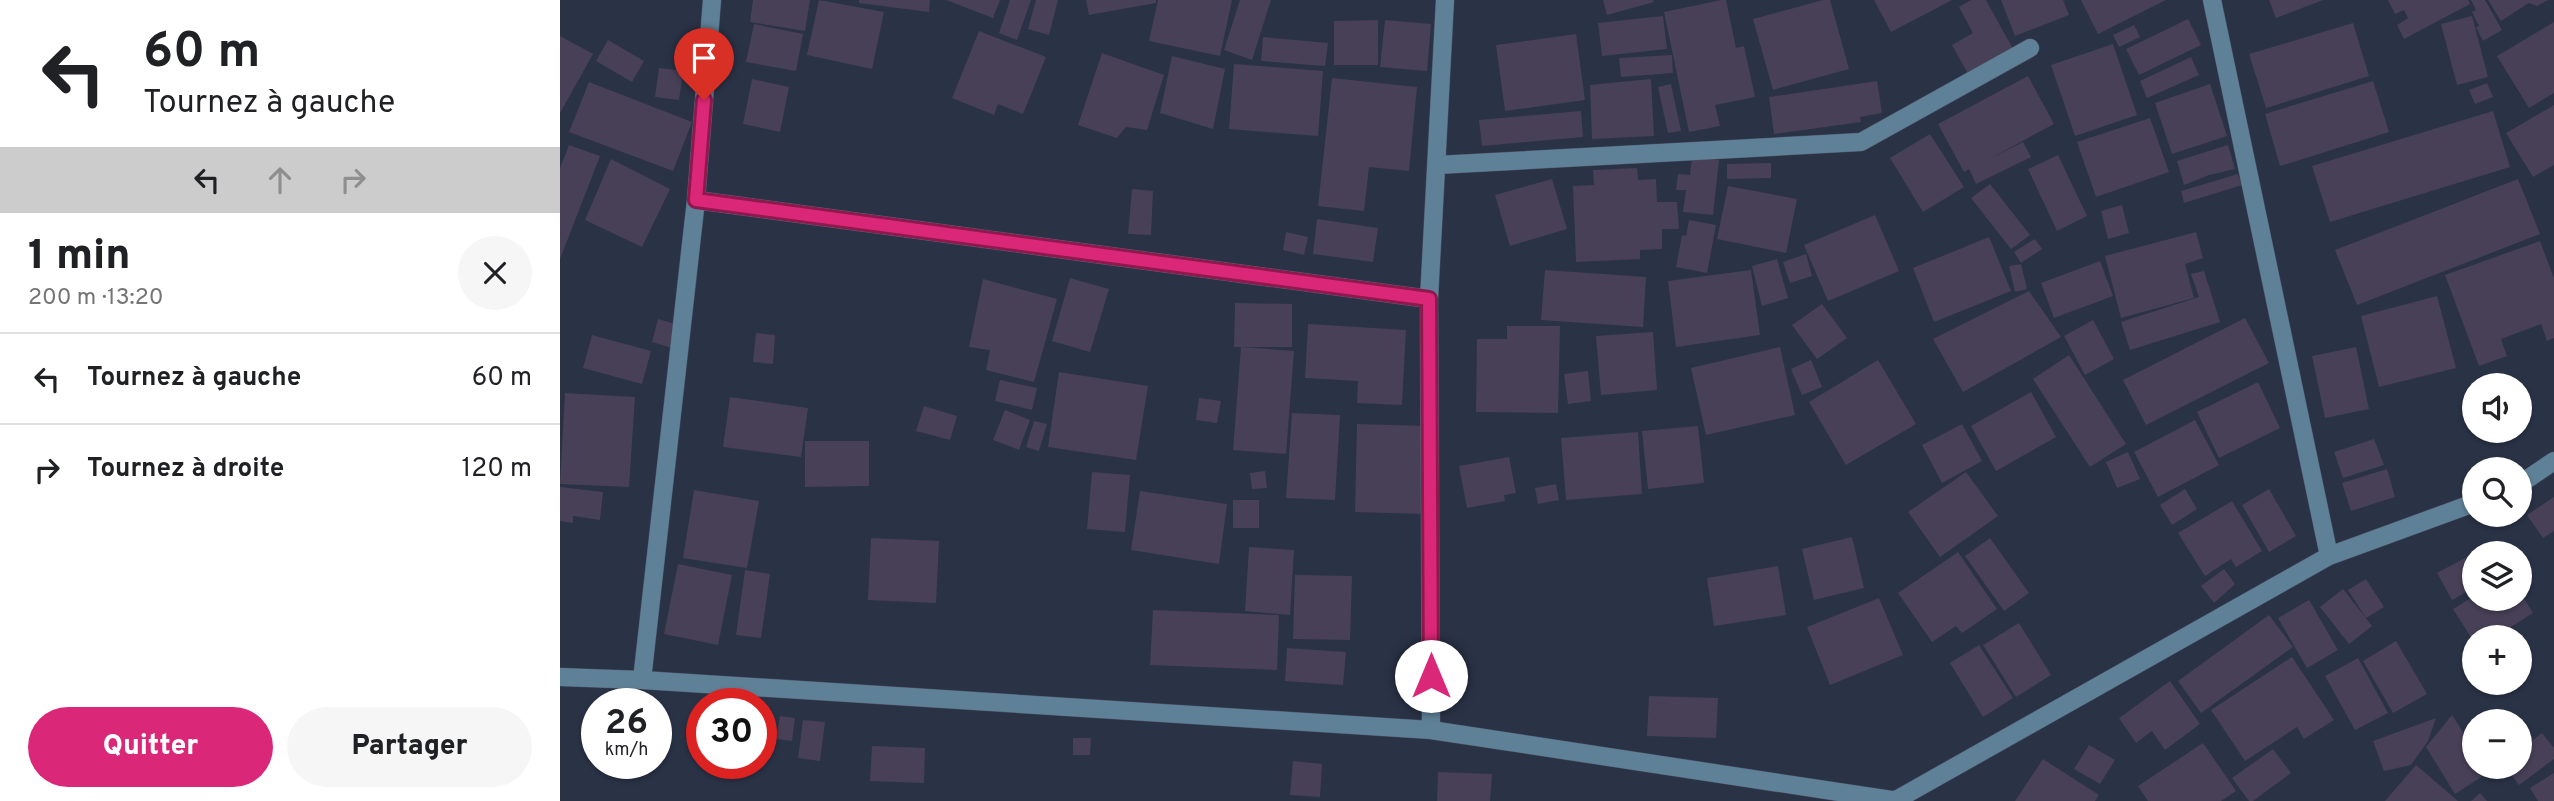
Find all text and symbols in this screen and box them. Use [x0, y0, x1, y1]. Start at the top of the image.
text: 60 m [143, 23, 261, 85]
icon: left [28, 28, 119, 119]
pin [674, 28, 734, 100]
icon: arrive [685, 39, 723, 77]
text: Tournez à gauche [143, 84, 395, 124]
icon: left [188, 161, 226, 199]
icon: ahead [261, 161, 299, 199]
icon: right [334, 161, 372, 199]
text: 1 min [28, 231, 131, 284]
button: close [458, 236, 532, 310]
text: 200 m · 13:20 [28, 284, 164, 313]
icon: left [28, 360, 66, 398]
text: Tournez à gauche [87, 362, 301, 395]
text: 60 m [472, 362, 532, 395]
map controls [2462, 373, 2532, 779]
button: sound [2462, 373, 2532, 443]
icon: right [28, 451, 66, 489]
text: Tournez à droite [87, 453, 284, 486]
text: 120 m [462, 453, 532, 486]
button: search [2462, 457, 2532, 527]
button: layers [2462, 541, 2532, 611]
button: + [2462, 625, 2532, 695]
position arrow [1394, 639, 1468, 713]
speed limit sign: 30 [686, 688, 777, 779]
text: 26 [605, 702, 648, 746]
button: Quitter [28, 707, 273, 787]
button: Partager [287, 707, 532, 787]
button: − [2462, 709, 2532, 779]
text: km/h [605, 739, 648, 762]

